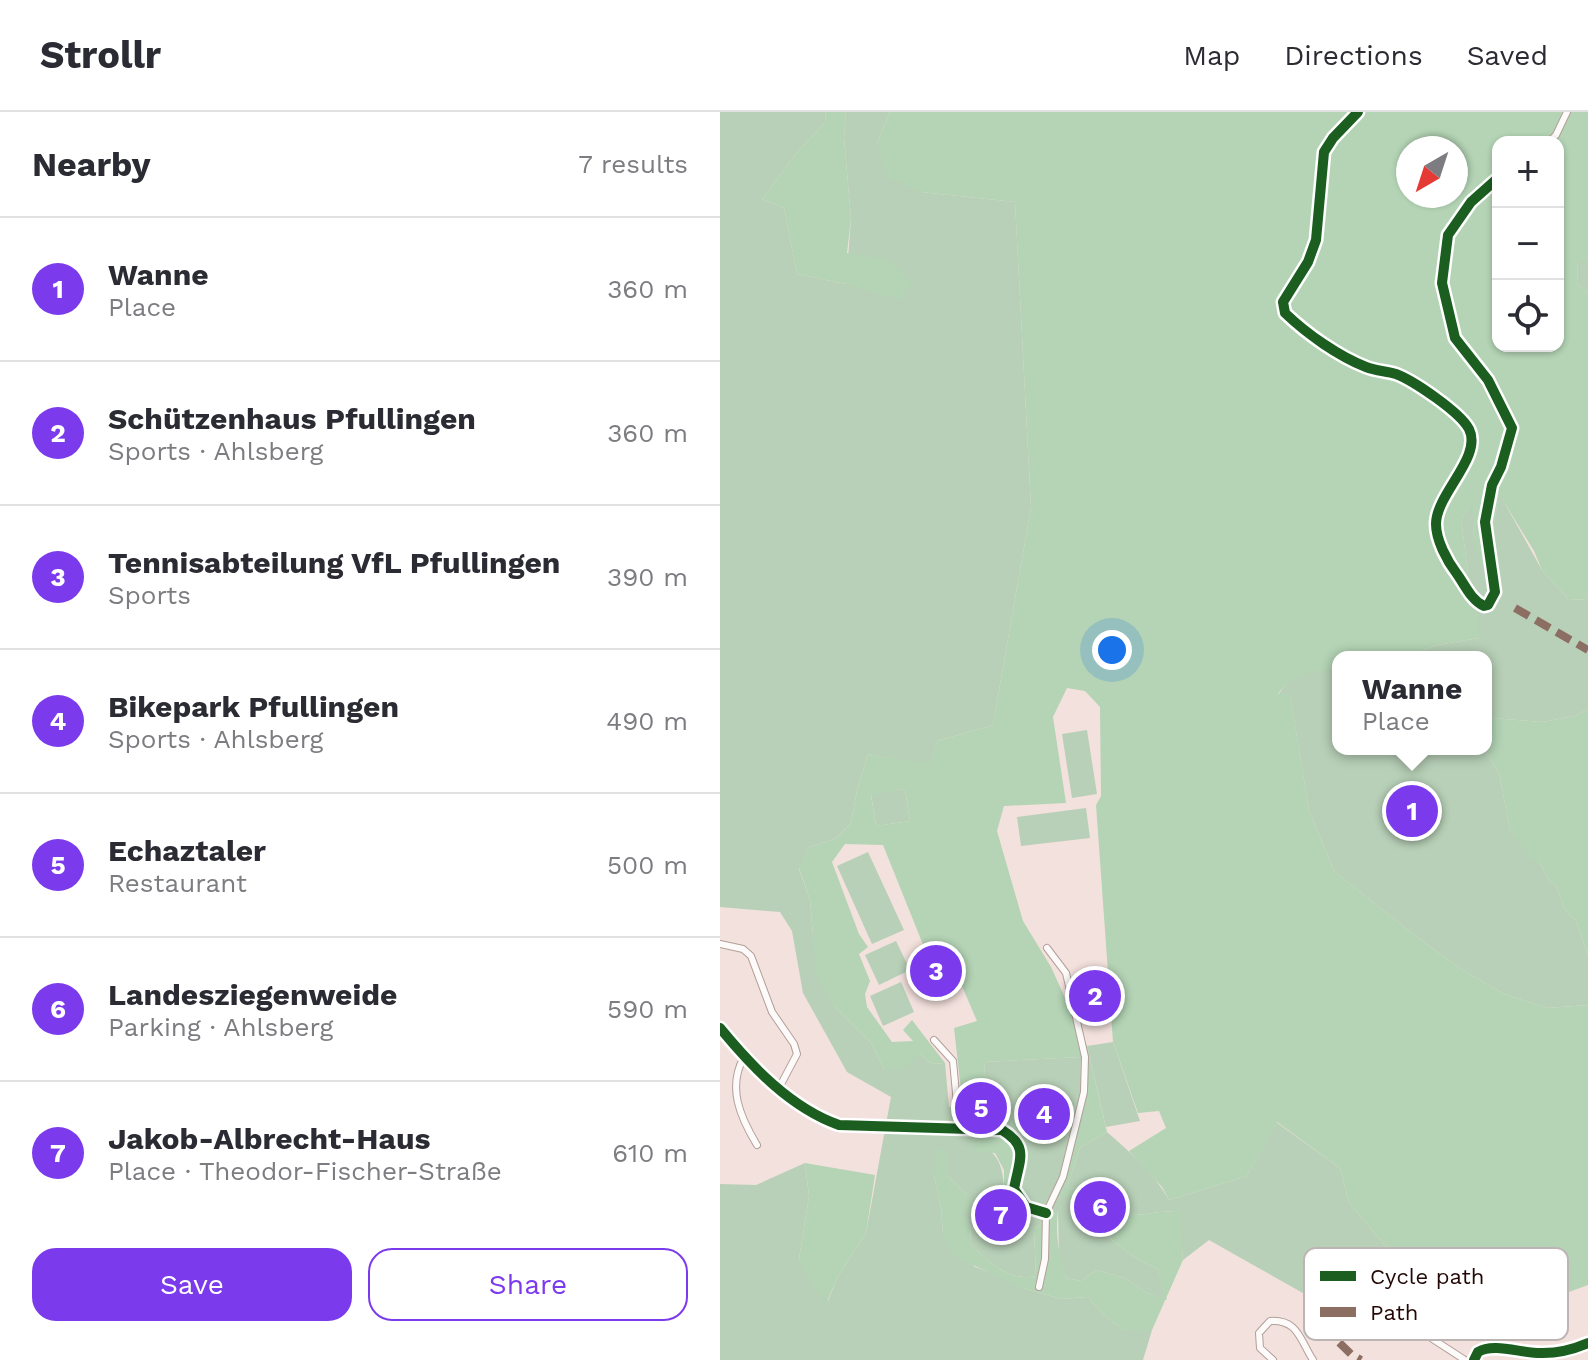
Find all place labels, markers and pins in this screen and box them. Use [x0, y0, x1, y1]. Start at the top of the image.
pin: 1 [1386, 781, 1438, 841]
pin: 3 [910, 941, 962, 1001]
pin: 2 [1069, 966, 1121, 1026]
pin: 5 [955, 1078, 1007, 1138]
pin: 4 [1018, 1084, 1070, 1144]
pin: 6 [1074, 1177, 1126, 1237]
pin: 7 [975, 1185, 1027, 1245]

